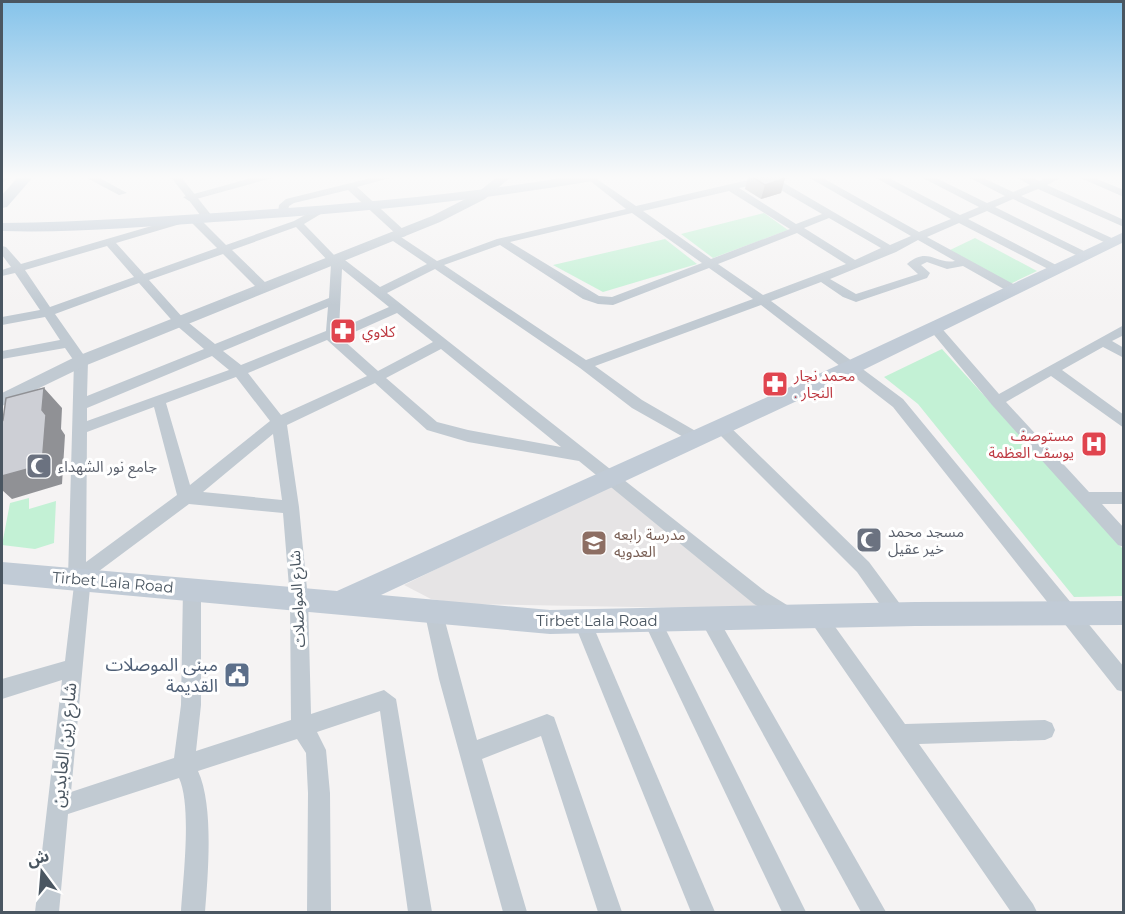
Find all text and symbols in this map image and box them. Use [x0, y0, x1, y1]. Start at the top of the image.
pharmacy icon: كلاوي [328, 316, 358, 346]
place label: كلاوي [362, 322, 396, 343]
place label: محمد نجار . النجار [793, 366, 855, 402]
pharmacy icon: محمد نجار . النجار [760, 369, 790, 399]
place label: مستوصف يوسف العظمة [988, 426, 1074, 462]
hospital icon: مستوصف يوسف العظمة [1079, 429, 1109, 459]
mosque icon: جامع نور الشهداء [24, 451, 54, 481]
place label: جامع نور الشهداء [58, 457, 157, 479]
place label: مسجد محمد خير عقيل [888, 522, 964, 558]
place label: مدرسة رابعه العدويه [614, 525, 686, 561]
mosque icon: مسجد محمد خير عقيل [854, 525, 884, 555]
school or university icon: مدرسة رابعه العدويه [579, 528, 609, 558]
street label: شارع المواصلات [285, 549, 312, 648]
street label: Tirbet Lala Road [52, 567, 174, 597]
street label: Tirbet Lala Road [536, 611, 658, 630]
place label: مبنى الموصلات القديمة [105, 654, 218, 697]
public building icon: مبنى الموصلات القديمة [222, 660, 252, 690]
street label: شارع زين العابدين [46, 681, 84, 809]
north arrow [12, 842, 72, 902]
text: ش [25, 846, 51, 870]

